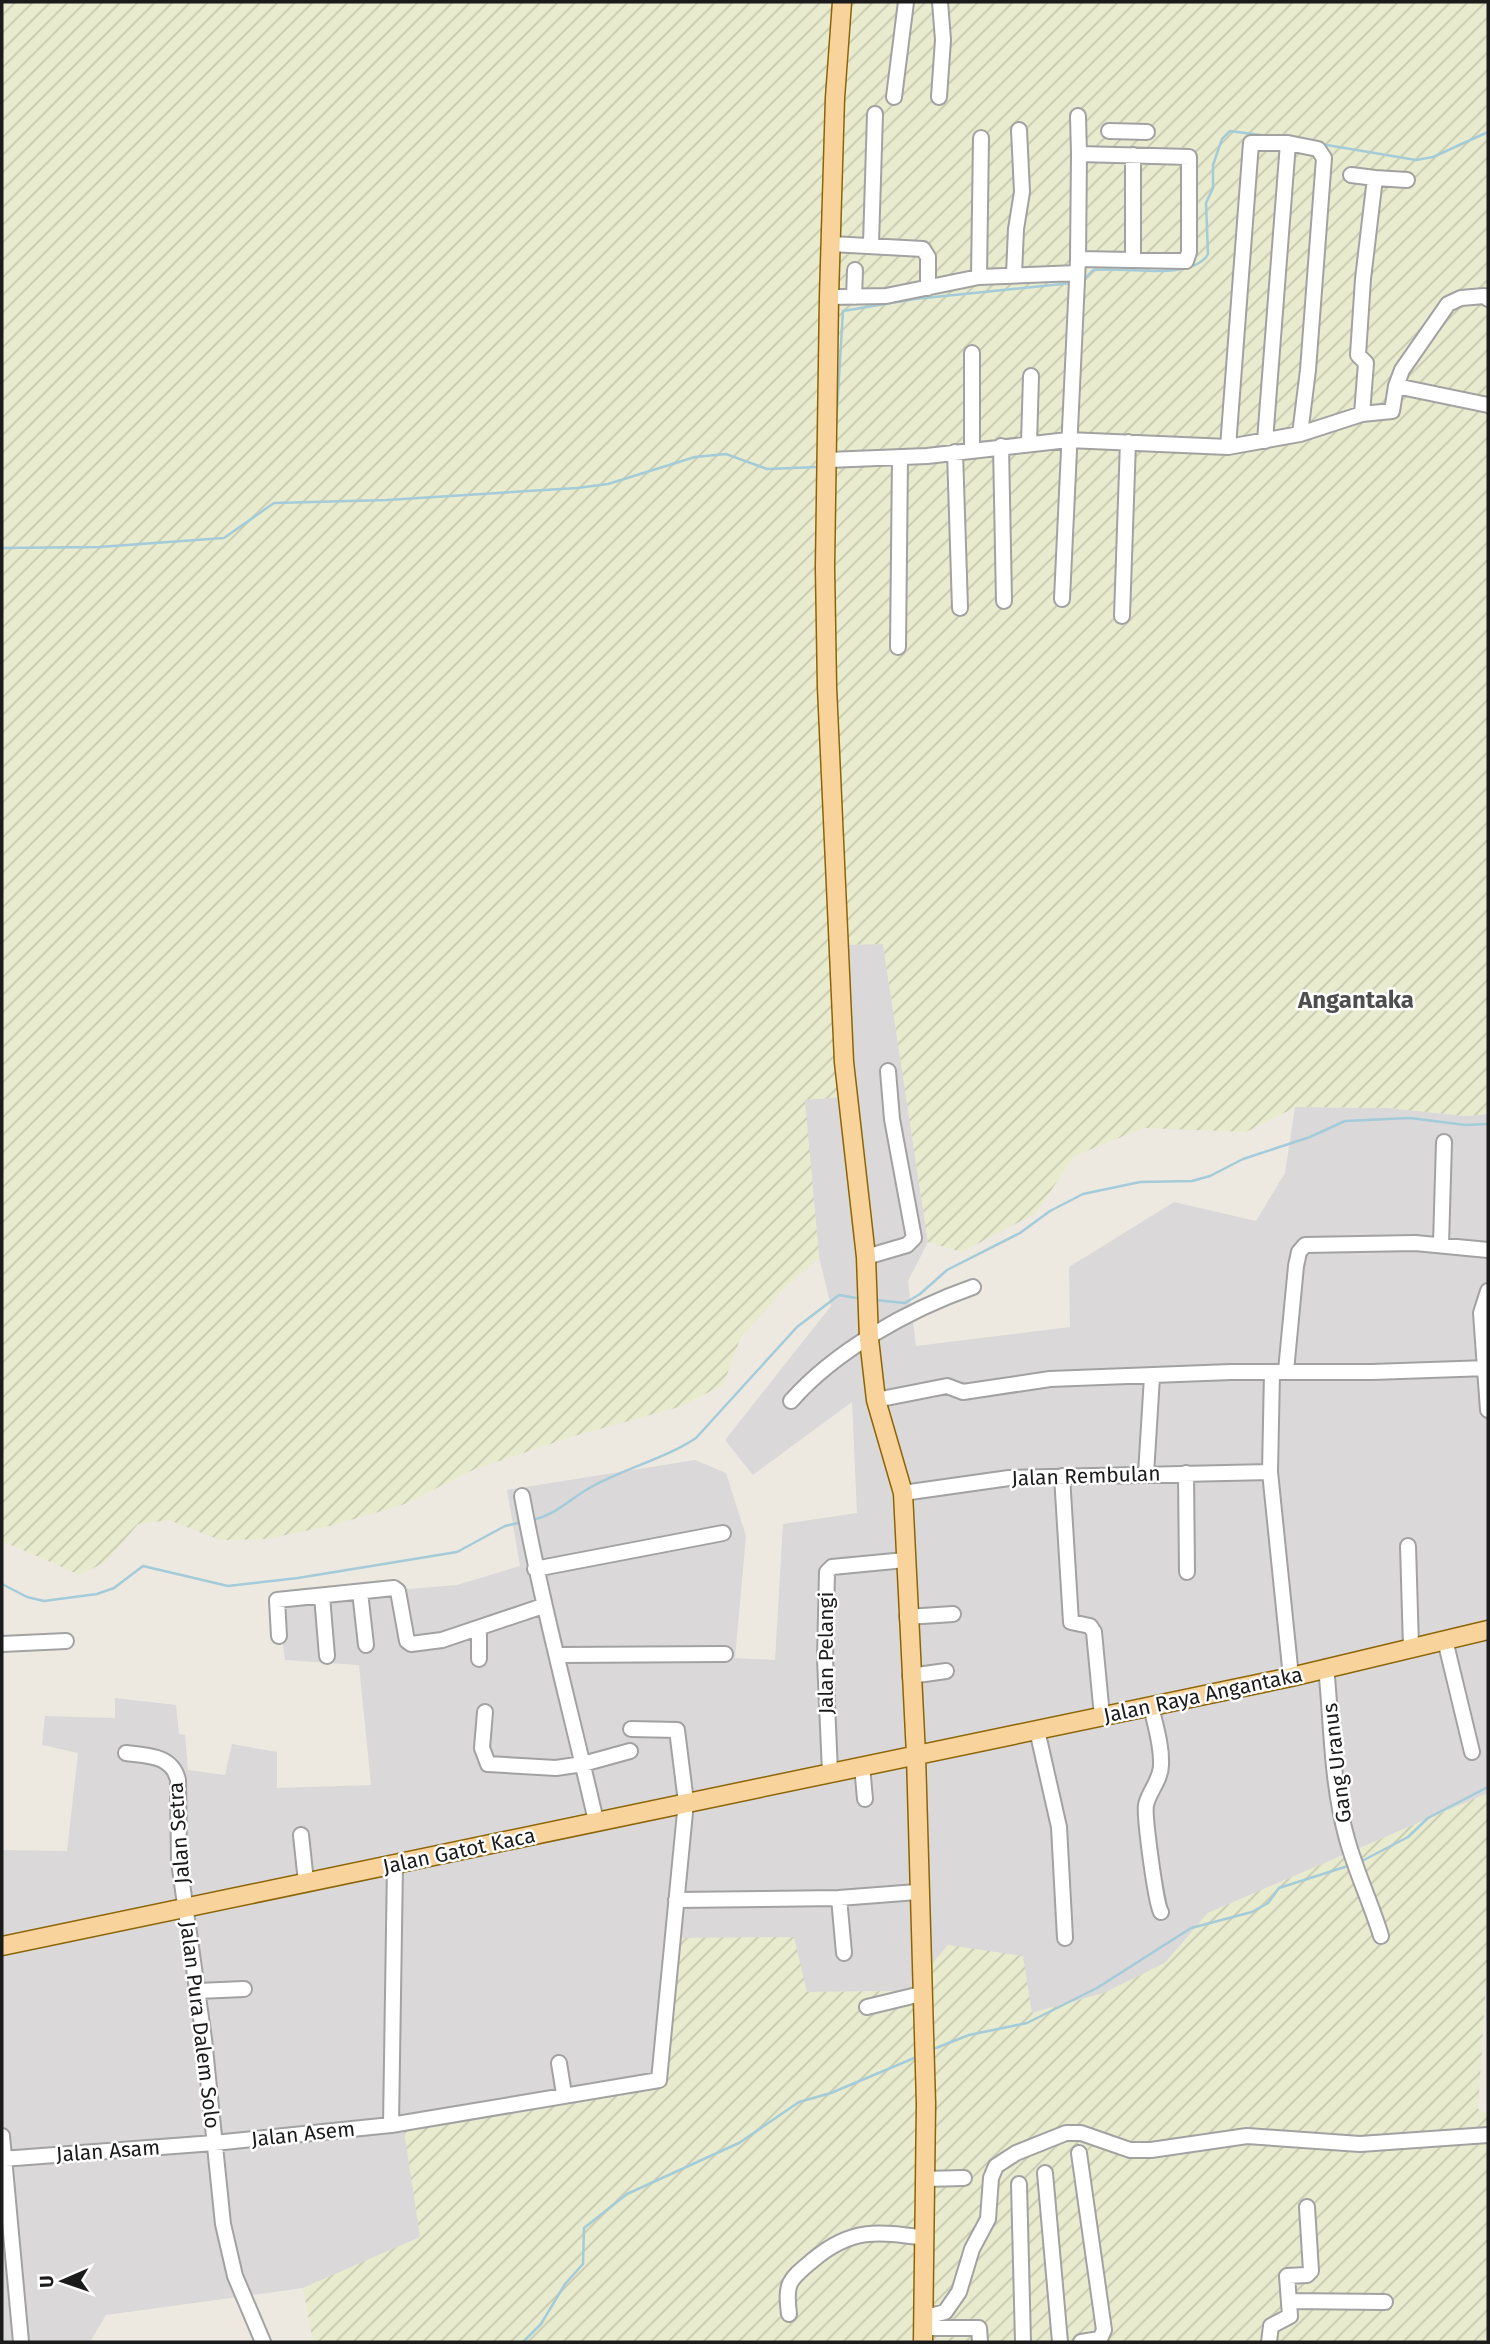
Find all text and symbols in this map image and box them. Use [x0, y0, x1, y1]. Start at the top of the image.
district label: Angantaka [1297, 986, 1414, 1014]
street label: Jalan Rembulan [1011, 1460, 1161, 1492]
street label: Jalan Pelangi [813, 1592, 839, 1714]
street label: Jalan Raya Angantaka [1101, 1661, 1305, 1729]
street label: Gang Uranus [1317, 1701, 1357, 1824]
street label: Jalan Setra [162, 1781, 196, 1885]
street label: Jalan Gatot Kaca [380, 1822, 538, 1880]
street label: Jalan Pura Dalem Solo [174, 1920, 226, 2130]
street label: Jalan Asem [250, 2116, 356, 2152]
street label: Jalan Asam [55, 2134, 161, 2168]
north arrow [28, 2246, 98, 2316]
text: U [35, 2275, 58, 2288]

